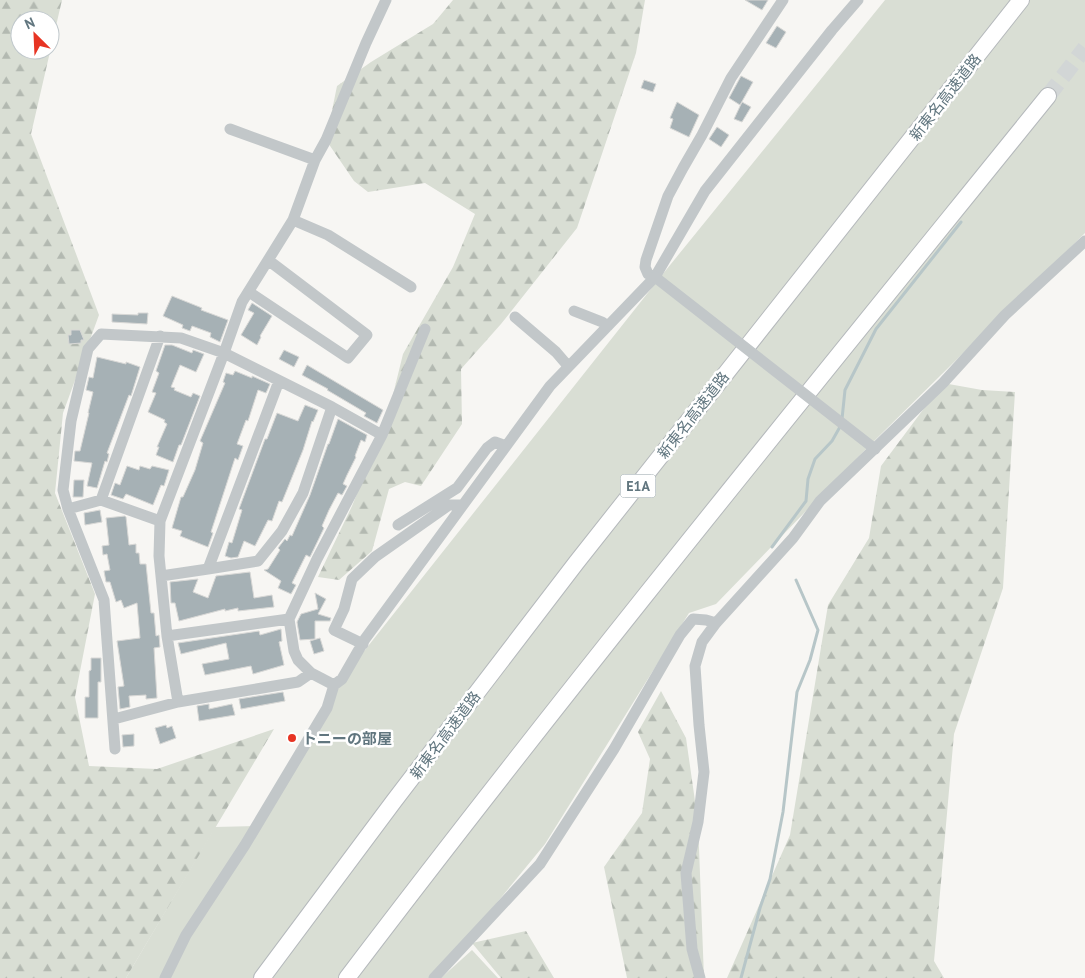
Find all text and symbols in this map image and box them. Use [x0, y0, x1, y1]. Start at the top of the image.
north arrow [10, 10, 60, 60]
text: N [22, 13, 38, 33]
street label: 新東名高速道路 [905, 50, 985, 144]
street label: 新東名高速道路 [653, 368, 733, 462]
road number: E1A [620, 474, 656, 498]
street label: 新東名高速道路 [406, 687, 484, 783]
place label: トニーの部屋 [302, 729, 392, 748]
marker: トニーの部屋 [286, 732, 298, 744]

